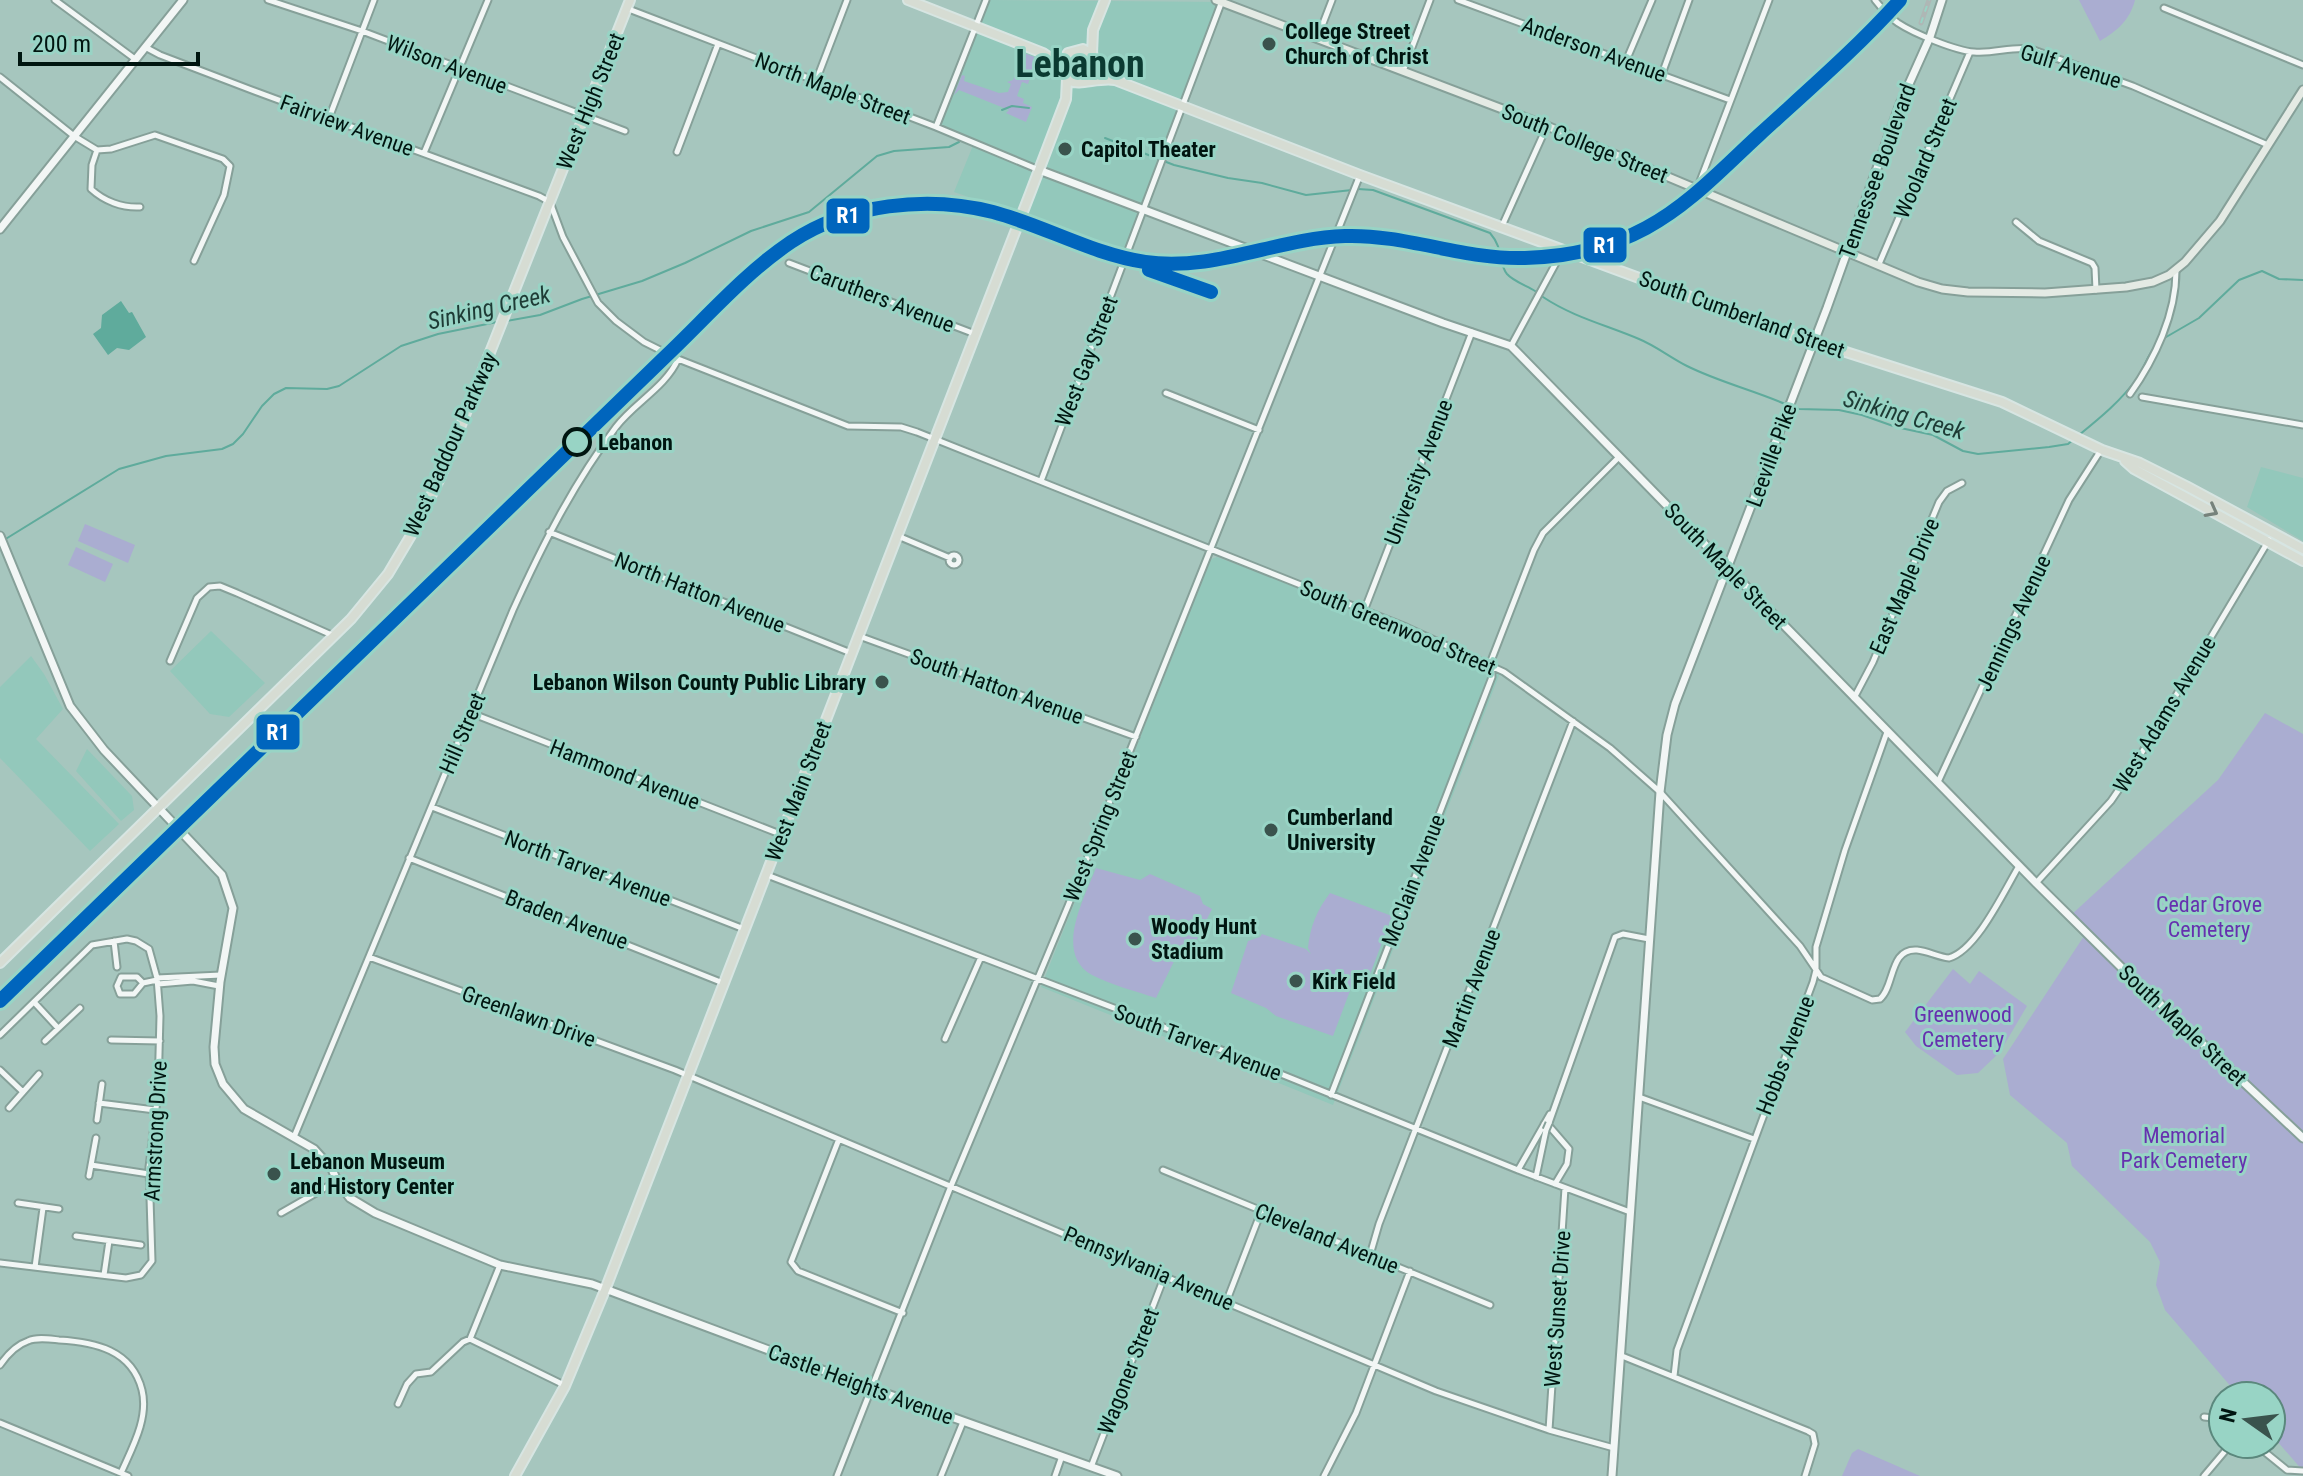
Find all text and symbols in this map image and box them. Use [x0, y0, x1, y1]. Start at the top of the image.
street label: Anderson Avenue [1518, 12, 1669, 87]
scale bar [20, 16, 198, 66]
place label: College Street Church of Christ [1285, 19, 1429, 69]
street label: West High Street [552, 29, 629, 173]
text: 200 m [32, 30, 91, 58]
street label: Wilson Avenue [383, 30, 511, 99]
marker: College Street Church of Christ [1260, 35, 1278, 53]
street label: Gulf Avenue [2017, 39, 2124, 94]
district label: Lebanon [1015, 42, 1145, 86]
street label: North Maple Street [752, 47, 914, 130]
street label: Tennessee Boulevard [1834, 80, 1921, 262]
street label: Fairview Avenue [277, 90, 417, 161]
street label: Woolard Street [1889, 94, 1962, 222]
street label: South College Street [1498, 99, 1672, 188]
place label: Capitol Theater [1081, 137, 1216, 162]
marker: Capitol Theater [1056, 140, 1074, 158]
line badge: R1 [825, 197, 871, 235]
text: R1 [836, 203, 860, 228]
line badge: R1 [1582, 226, 1628, 264]
text: R1 [1593, 233, 1617, 258]
street label: Caruthers Avenue [806, 259, 958, 338]
street label: South Cumberland Street [1636, 266, 1848, 363]
water label: Sinking Creek [425, 280, 554, 336]
street label: West Gay Street [1050, 293, 1123, 430]
street label: West Baddour Parkway [399, 348, 502, 540]
water label: Sinking Creek [1840, 384, 1968, 446]
street label: University Avenue [1379, 396, 1458, 548]
street label: Leeville Pike [1741, 400, 1802, 510]
marker: Lebanon [563, 428, 591, 456]
place label: Lebanon [598, 430, 673, 455]
street label: South Maple Street [1659, 498, 1792, 634]
one-way arrow [2204, 502, 2219, 517]
street label: East Maple Drive [1865, 514, 1944, 658]
street label: North Hatton Avenue [611, 547, 788, 638]
street label: Jennings Avenue [1971, 551, 2056, 695]
street label: South Greenwood Street [1296, 575, 1499, 680]
street label: West Adams Avenue [2108, 632, 2221, 797]
street label: South Hatton Avenue [907, 644, 1087, 729]
place label: Lebanon Wilson County Public Library [533, 670, 866, 695]
marker: Lebanon Wilson County Public Library [873, 673, 891, 691]
street label: Hill Street [434, 689, 491, 777]
line badge: R1 [255, 713, 301, 751]
street label: West Main Street [760, 718, 837, 865]
text: R1 [266, 720, 290, 745]
street label: Hammond Avenue [546, 734, 703, 815]
street label: West Spring Street [1059, 747, 1142, 905]
place label: Cumberland University [1287, 805, 1393, 855]
street label: McClain Avenue [1377, 811, 1450, 950]
marker: Cumberland University [1262, 821, 1280, 839]
street label: North Tarver Avenue [501, 825, 674, 912]
street label: Braden Avenue [502, 885, 632, 954]
park label: Cedar Grove Cemetery [2156, 892, 2262, 942]
place label: Woody Hunt Stadium [1151, 914, 1257, 964]
street label: Martin Avenue [1437, 925, 1506, 1051]
marker: Woody Hunt Stadium [1126, 930, 1144, 948]
street label: South Maple Street [2114, 960, 2252, 1091]
place label: Kirk Field [1312, 969, 1396, 994]
marker: Kirk Field [1287, 972, 1305, 990]
street label: Greenlawn Drive [459, 981, 599, 1052]
street label: Hobbs Avenue [1751, 992, 1820, 1118]
street label: South Tarver Avenue [1111, 999, 1285, 1086]
park label: Greenwood Cemetery [1914, 1002, 2012, 1052]
street label: Armstrong Drive [139, 1060, 172, 1202]
park label: Memorial Park Cemetery [2121, 1123, 2247, 1173]
place label: Lebanon Museum and History Center [290, 1149, 454, 1199]
marker: Lebanon Museum and History Center [265, 1165, 283, 1183]
street label: Cleveland Avenue [1251, 1198, 1402, 1279]
street label: Pennsylvania Avenue [1060, 1221, 1238, 1316]
street label: West Sunset Drive [1540, 1230, 1575, 1388]
street label: Wagoner Street [1093, 1305, 1164, 1438]
street label: Castle Heights Avenue [765, 1339, 957, 1430]
north arrow [2207, 1380, 2287, 1460]
text: N [2214, 1406, 2242, 1425]

